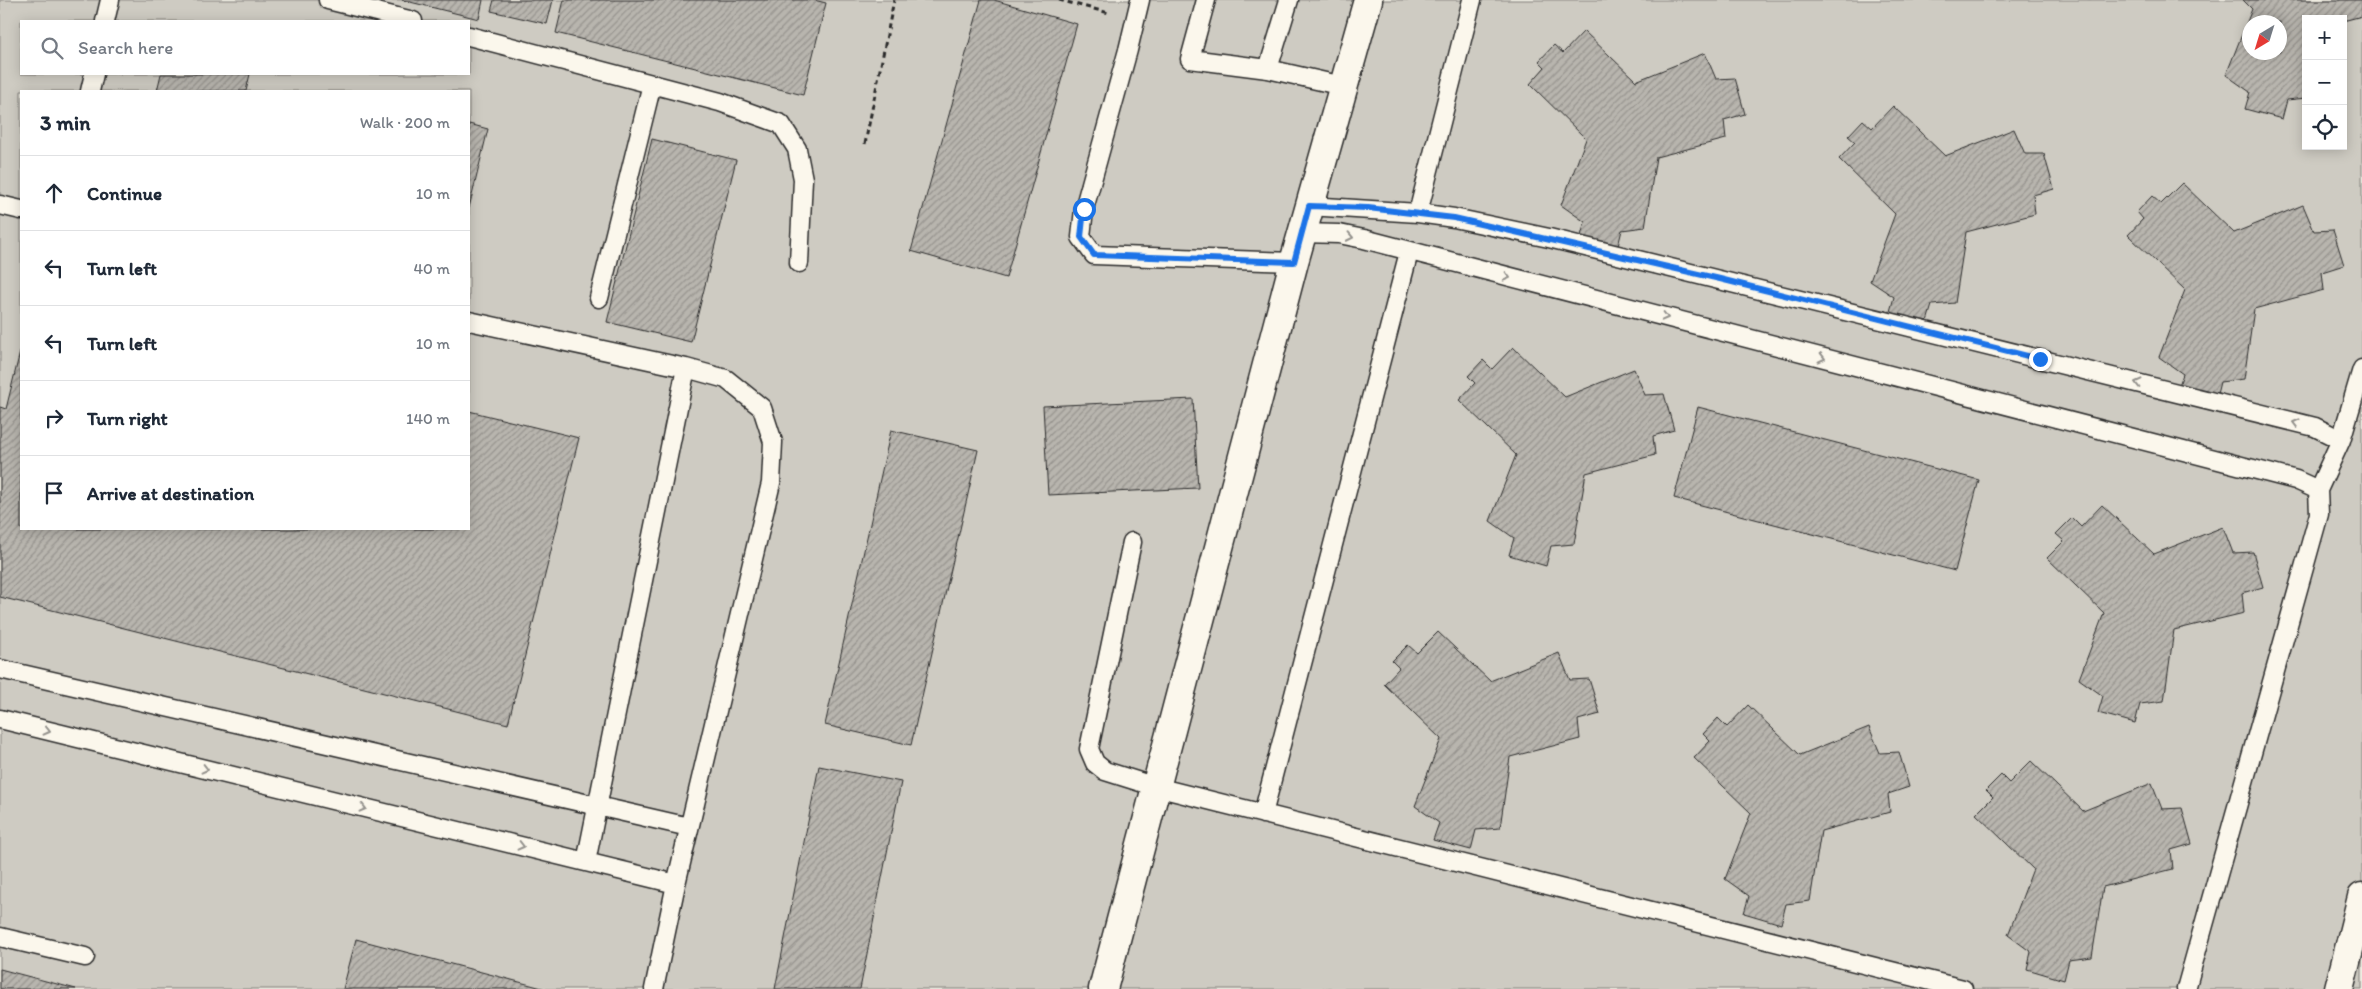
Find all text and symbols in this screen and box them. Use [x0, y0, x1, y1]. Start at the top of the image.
north arrow [2242, 15, 2287, 60]
map controls [2302, 15, 2347, 150]
button: + [2302, 15, 2347, 60]
search box [20, 20, 470, 75]
icon: search [38, 34, 66, 62]
text: Search here [78, 36, 173, 59]
button: − [2302, 60, 2347, 105]
button: locate [2302, 105, 2347, 150]
text: 3 min [40, 110, 90, 135]
text: Walk · 200 m [360, 113, 450, 132]
icon: ahead [40, 179, 68, 207]
text: Continue [87, 182, 162, 205]
text: 10 m [416, 184, 450, 203]
route start [1073, 198, 1096, 221]
one-way arrow [1346, 231, 1355, 241]
icon: left [40, 254, 68, 282]
text: Turn left [87, 257, 157, 280]
text: 40 m [413, 259, 450, 278]
one-way arrow [1503, 271, 1512, 282]
one-way arrow [1660, 312, 1668, 322]
icon: left [40, 329, 68, 357]
text: Turn left [87, 332, 157, 355]
text: 10 m [416, 334, 450, 353]
route end [2029, 348, 2052, 371]
one-way arrow [1818, 352, 1827, 363]
one-way arrow [2135, 379, 2143, 389]
icon: right [40, 404, 68, 432]
text: Turn right [87, 407, 168, 430]
text: 140 m [406, 409, 450, 428]
one-way arrow [2291, 418, 2300, 429]
icon: arrive [40, 479, 68, 507]
text: Arrive at destination [87, 482, 254, 505]
one-way arrow [43, 725, 52, 736]
one-way arrow [201, 763, 210, 774]
one-way arrow [359, 802, 367, 812]
one-way arrow [517, 840, 526, 851]

